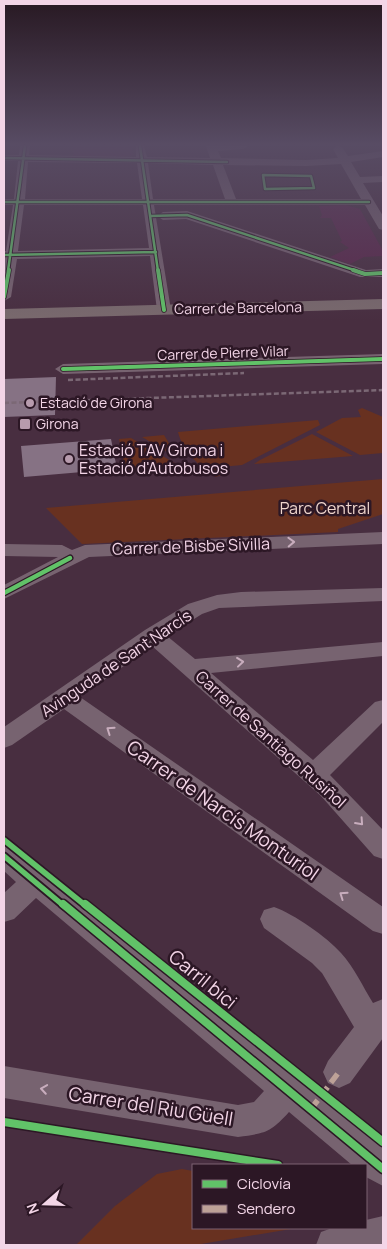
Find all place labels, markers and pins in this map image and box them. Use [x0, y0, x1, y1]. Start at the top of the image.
place label: Estació de Girona [40, 393, 152, 412]
marker: Estació de Girona [24, 397, 36, 409]
place label: Girona [36, 414, 78, 433]
marker: Girona [18, 417, 32, 431]
place label: Estació TAV Girona i Estació d'Autobusos [79, 439, 228, 479]
marker: Estació TAV Girona i Estació d'Autobusos [63, 453, 75, 465]

